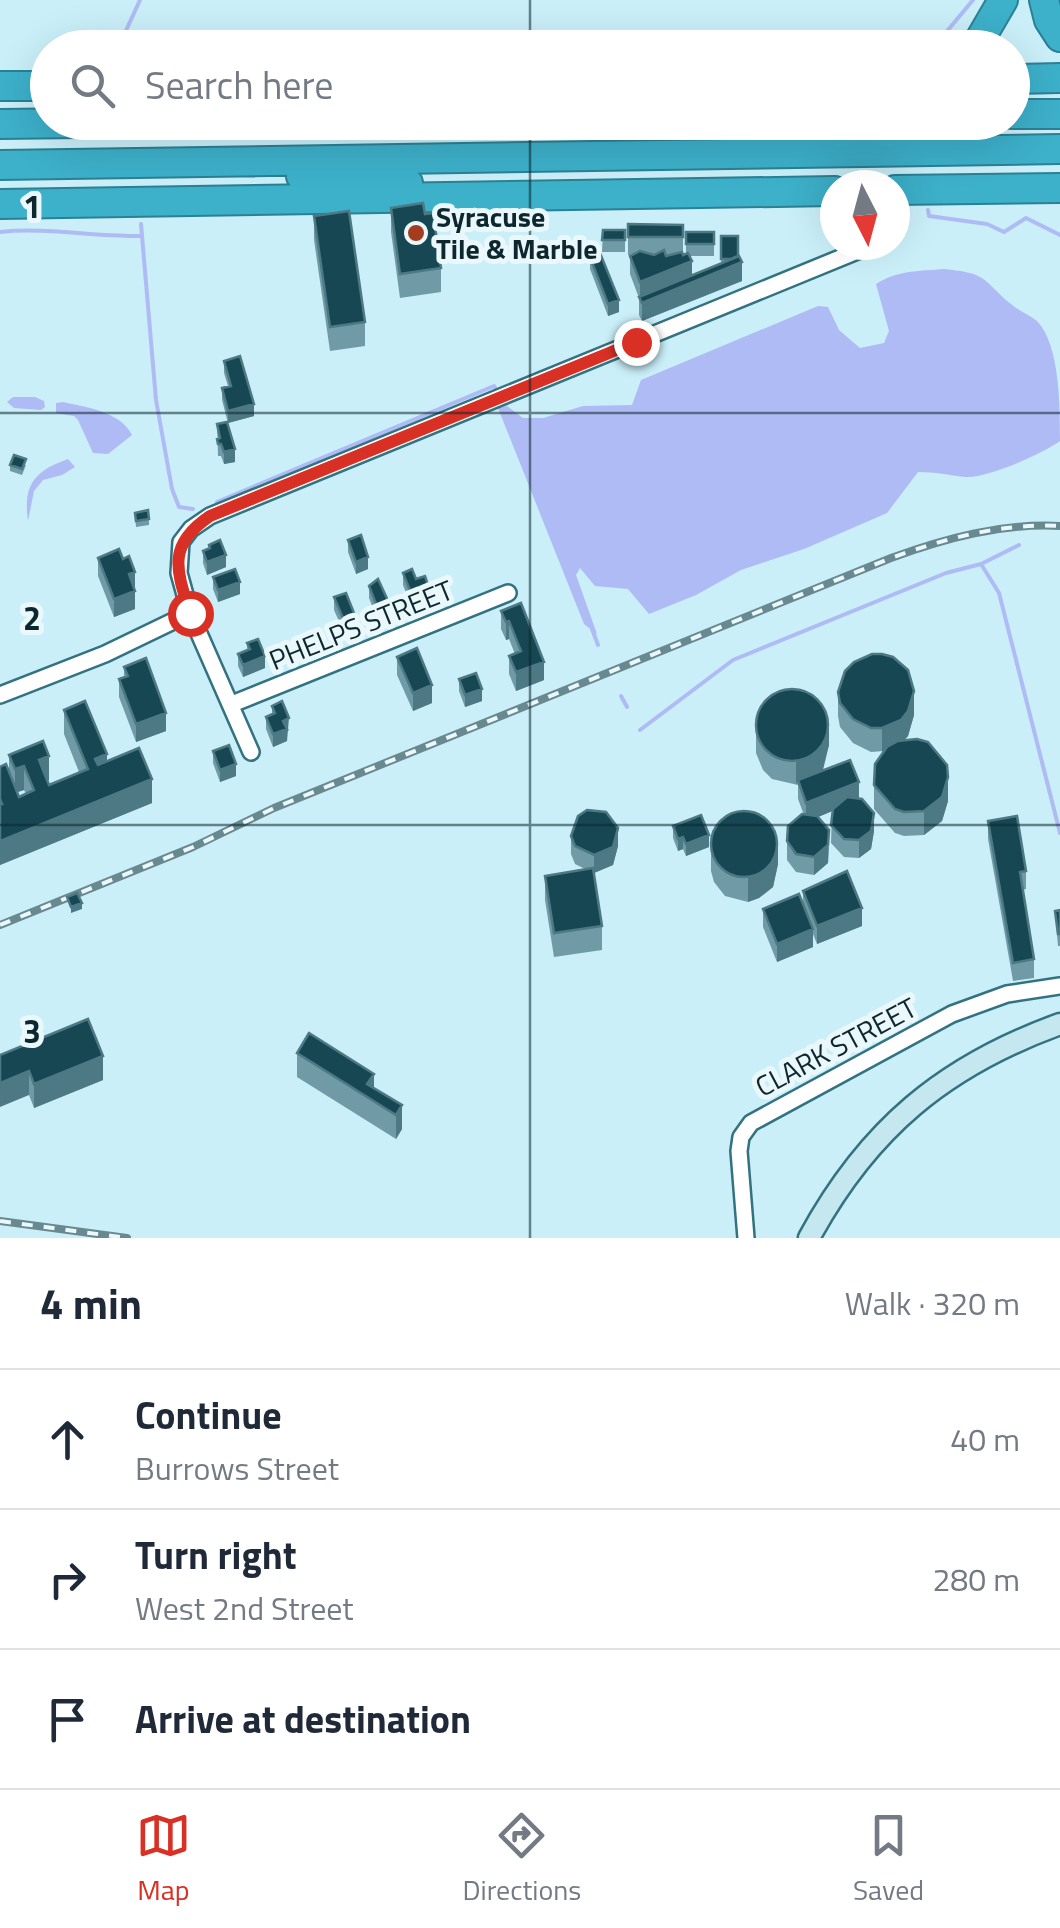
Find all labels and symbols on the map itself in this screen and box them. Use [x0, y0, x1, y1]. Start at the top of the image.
north arrow [820, 170, 910, 260]
text: 1 [23, 182, 41, 230]
place label: Syracuse Tile & Marble [436, 195, 598, 270]
marker: Syracuse Tile & Marble [405, 222, 427, 244]
route end [614, 320, 660, 366]
street label: PHELPS STREET [262, 568, 460, 681]
route start [168, 591, 214, 637]
text: 2 [23, 594, 41, 642]
street label: CLARK STREET [747, 986, 924, 1107]
text: 3 [23, 1007, 41, 1055]

